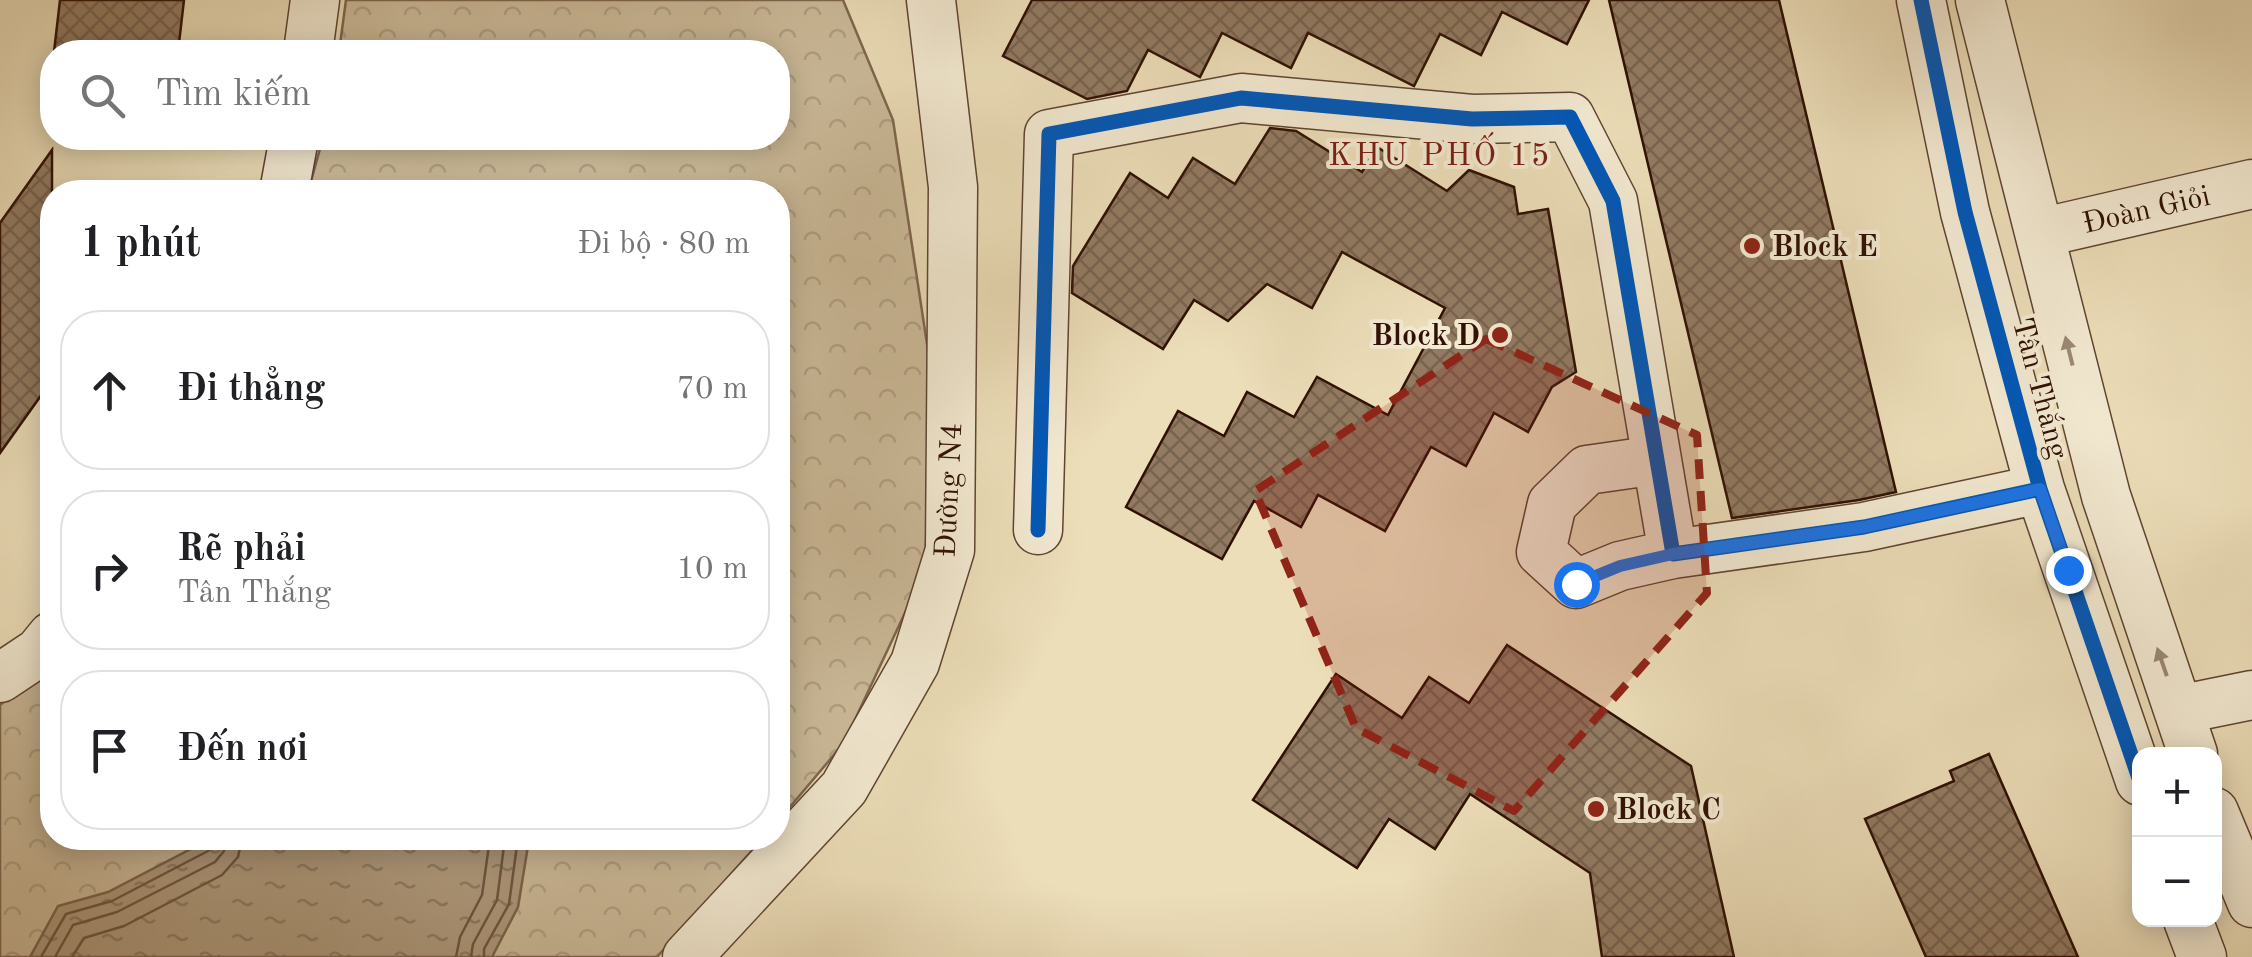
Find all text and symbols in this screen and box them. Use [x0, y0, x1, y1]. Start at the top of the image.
search box [40, 40, 790, 150]
icon: search [75, 68, 130, 123]
text: Tìm kiếm [155, 76, 311, 114]
district label: KHU PHỐ 15 [1328, 132, 1552, 173]
street label: Đoàn Giỏi [2080, 182, 2213, 240]
text: 1 phút [80, 224, 201, 266]
text: Đi bộ · 80 m [577, 229, 750, 261]
place label: Block E [1772, 233, 1878, 263]
marker: Block E [1741, 235, 1763, 257]
street label: Tân Thắng [2006, 314, 2075, 462]
place label: Block D [1372, 322, 1480, 352]
marker: Block D [1489, 324, 1511, 346]
one-way arrow [2061, 335, 2077, 366]
icon: ahead [82, 363, 137, 418]
text: Đi thẳng [177, 371, 325, 409]
text: 70 m [677, 374, 748, 406]
street label: Đường N4 [931, 422, 969, 558]
text: Rẽ phải [177, 531, 306, 569]
icon: right [82, 543, 137, 598]
route end [2046, 548, 2092, 594]
text: 10 m [677, 554, 748, 586]
route start [1554, 562, 1600, 608]
text: Tân Thắng [177, 578, 331, 610]
one-way arrow [2154, 647, 2169, 677]
icon: arrive [82, 723, 137, 778]
text: Đến nơi [177, 731, 308, 769]
map controls [2132, 747, 2222, 927]
button: + [2132, 747, 2222, 837]
place label: Block C [1616, 796, 1721, 826]
marker: Block C [1585, 798, 1607, 820]
button: − [2132, 837, 2222, 927]

